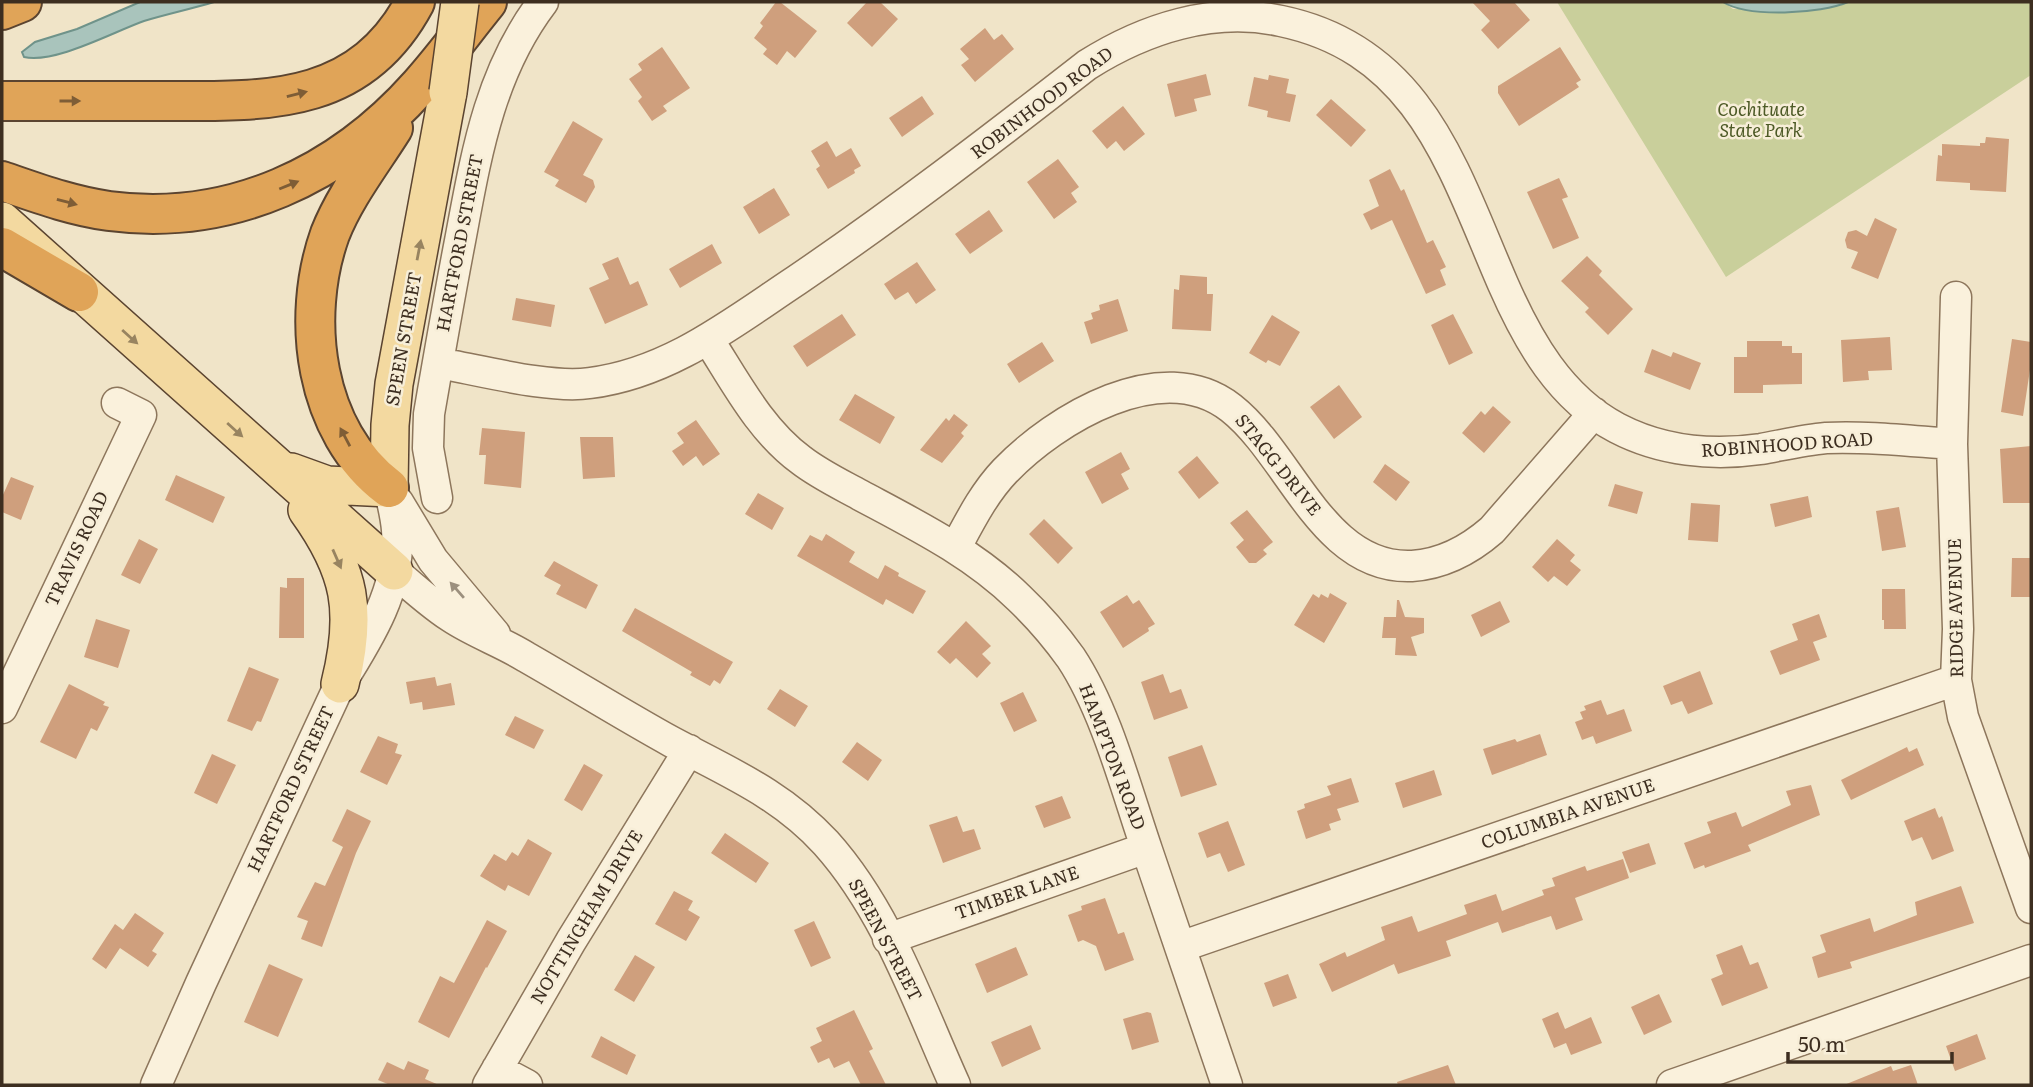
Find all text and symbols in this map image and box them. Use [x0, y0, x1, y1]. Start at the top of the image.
street label: ROBINHOOD ROAD [964, 39, 1118, 164]
one-way arrow [286, 88, 308, 99]
one-way arrow [59, 95, 81, 107]
park label: Cochituate State Park [1717, 95, 1805, 143]
street label: HARTFORD STREET [428, 151, 489, 334]
one-way arrow [279, 179, 300, 190]
one-way arrow [56, 197, 78, 208]
one-way arrow [413, 239, 424, 261]
street label: SPEEN STREET [377, 270, 428, 408]
one-way arrow [122, 329, 139, 344]
street label: STAGG DRIVE [1230, 407, 1329, 521]
one-way arrow [226, 422, 244, 438]
street label: ROBINHOOD ROAD [1700, 424, 1874, 463]
one-way arrow [339, 427, 350, 447]
street label: TRAVIS ROAD [37, 486, 114, 611]
street label: RIDGE AVENUE [1940, 538, 1969, 678]
one-way arrow [331, 549, 343, 569]
one-way arrow [450, 582, 465, 599]
street label: HAMPTON ROAD [1073, 679, 1154, 834]
street label: HARTFORD STREET [239, 701, 340, 876]
street label: COLUMBIA AVENUE [1477, 770, 1658, 855]
street label: NOTTINGHAM DRIVE [523, 824, 649, 1009]
street label: TIMBER LANE [951, 858, 1082, 925]
street label: SPEEN STREET [843, 873, 930, 1005]
scale bar [1788, 1020, 1952, 1064]
text: 50 m [1798, 1027, 1845, 1058]

